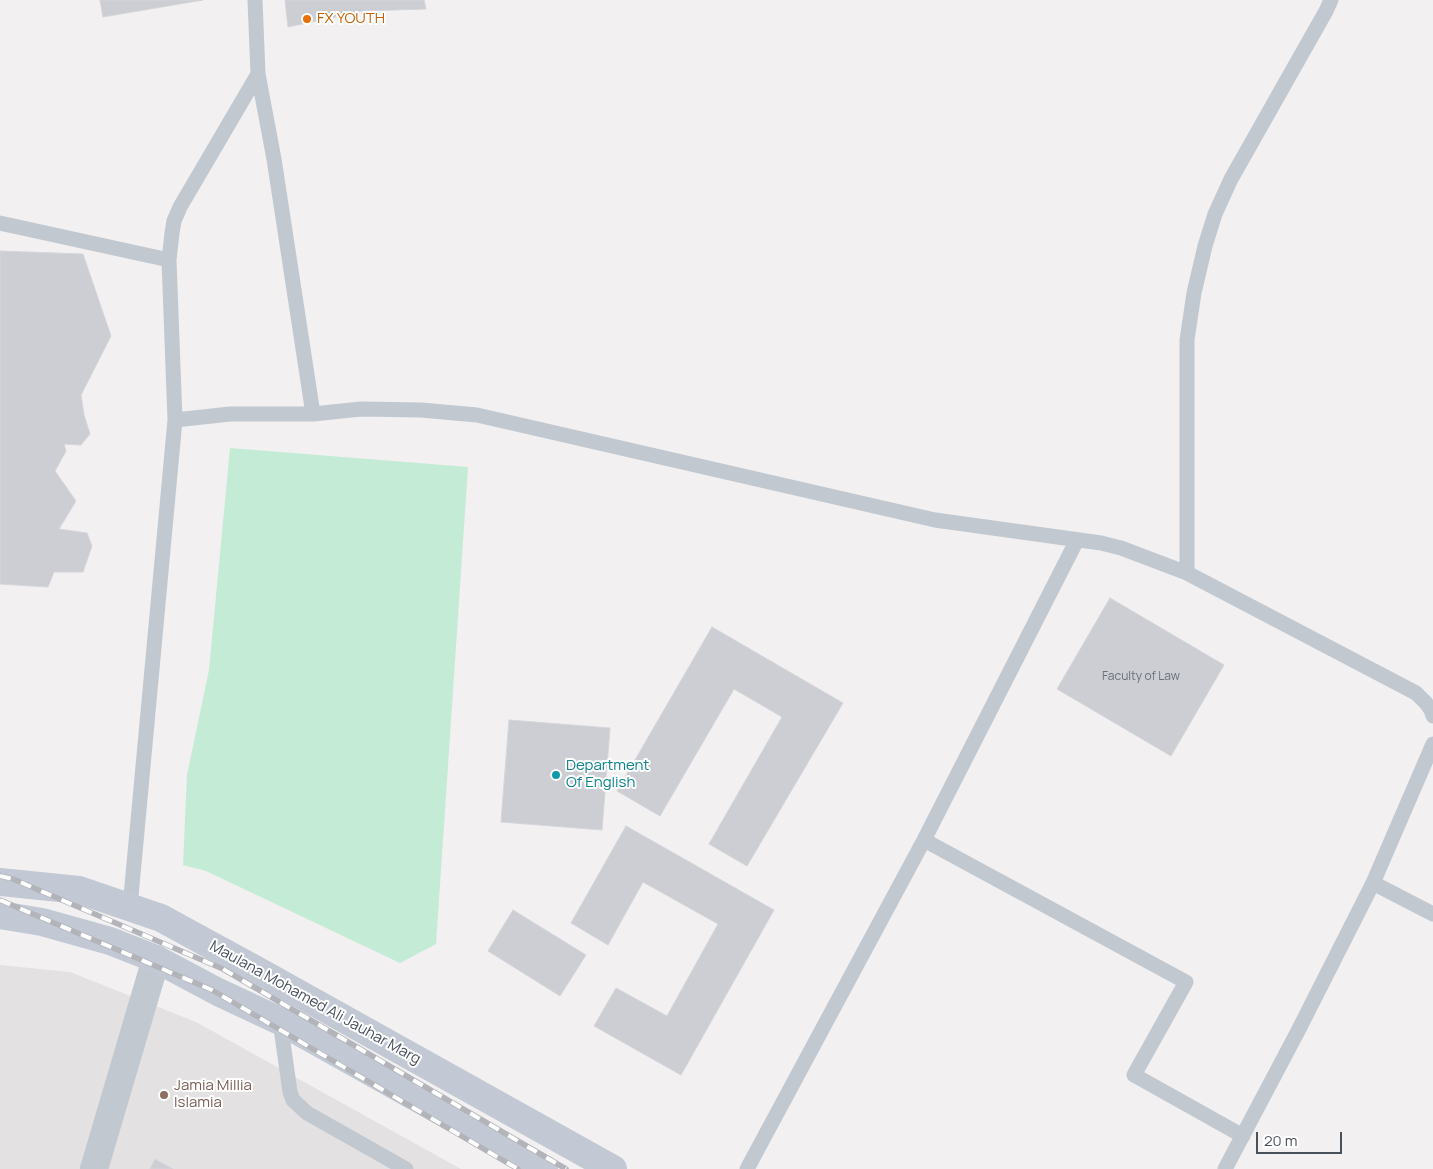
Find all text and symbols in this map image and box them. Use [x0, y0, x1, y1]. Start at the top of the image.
place label: FX YOUTH [317, 10, 385, 28]
marker: FX YOUTH [301, 13, 313, 25]
house number: Faculty of Law [1102, 670, 1180, 684]
place label: Department Of English [566, 757, 649, 792]
marker: Department Of English [550, 769, 562, 781]
street label: Maulana Mohamed Ali Jauhar Marg [206, 937, 424, 1069]
place label: Jamia Millia Islamia [174, 1077, 252, 1112]
marker: Jamia Millia Islamia [158, 1089, 170, 1101]
scale bar [1258, 1122, 1344, 1154]
text: 20 m [1264, 1130, 1297, 1151]

